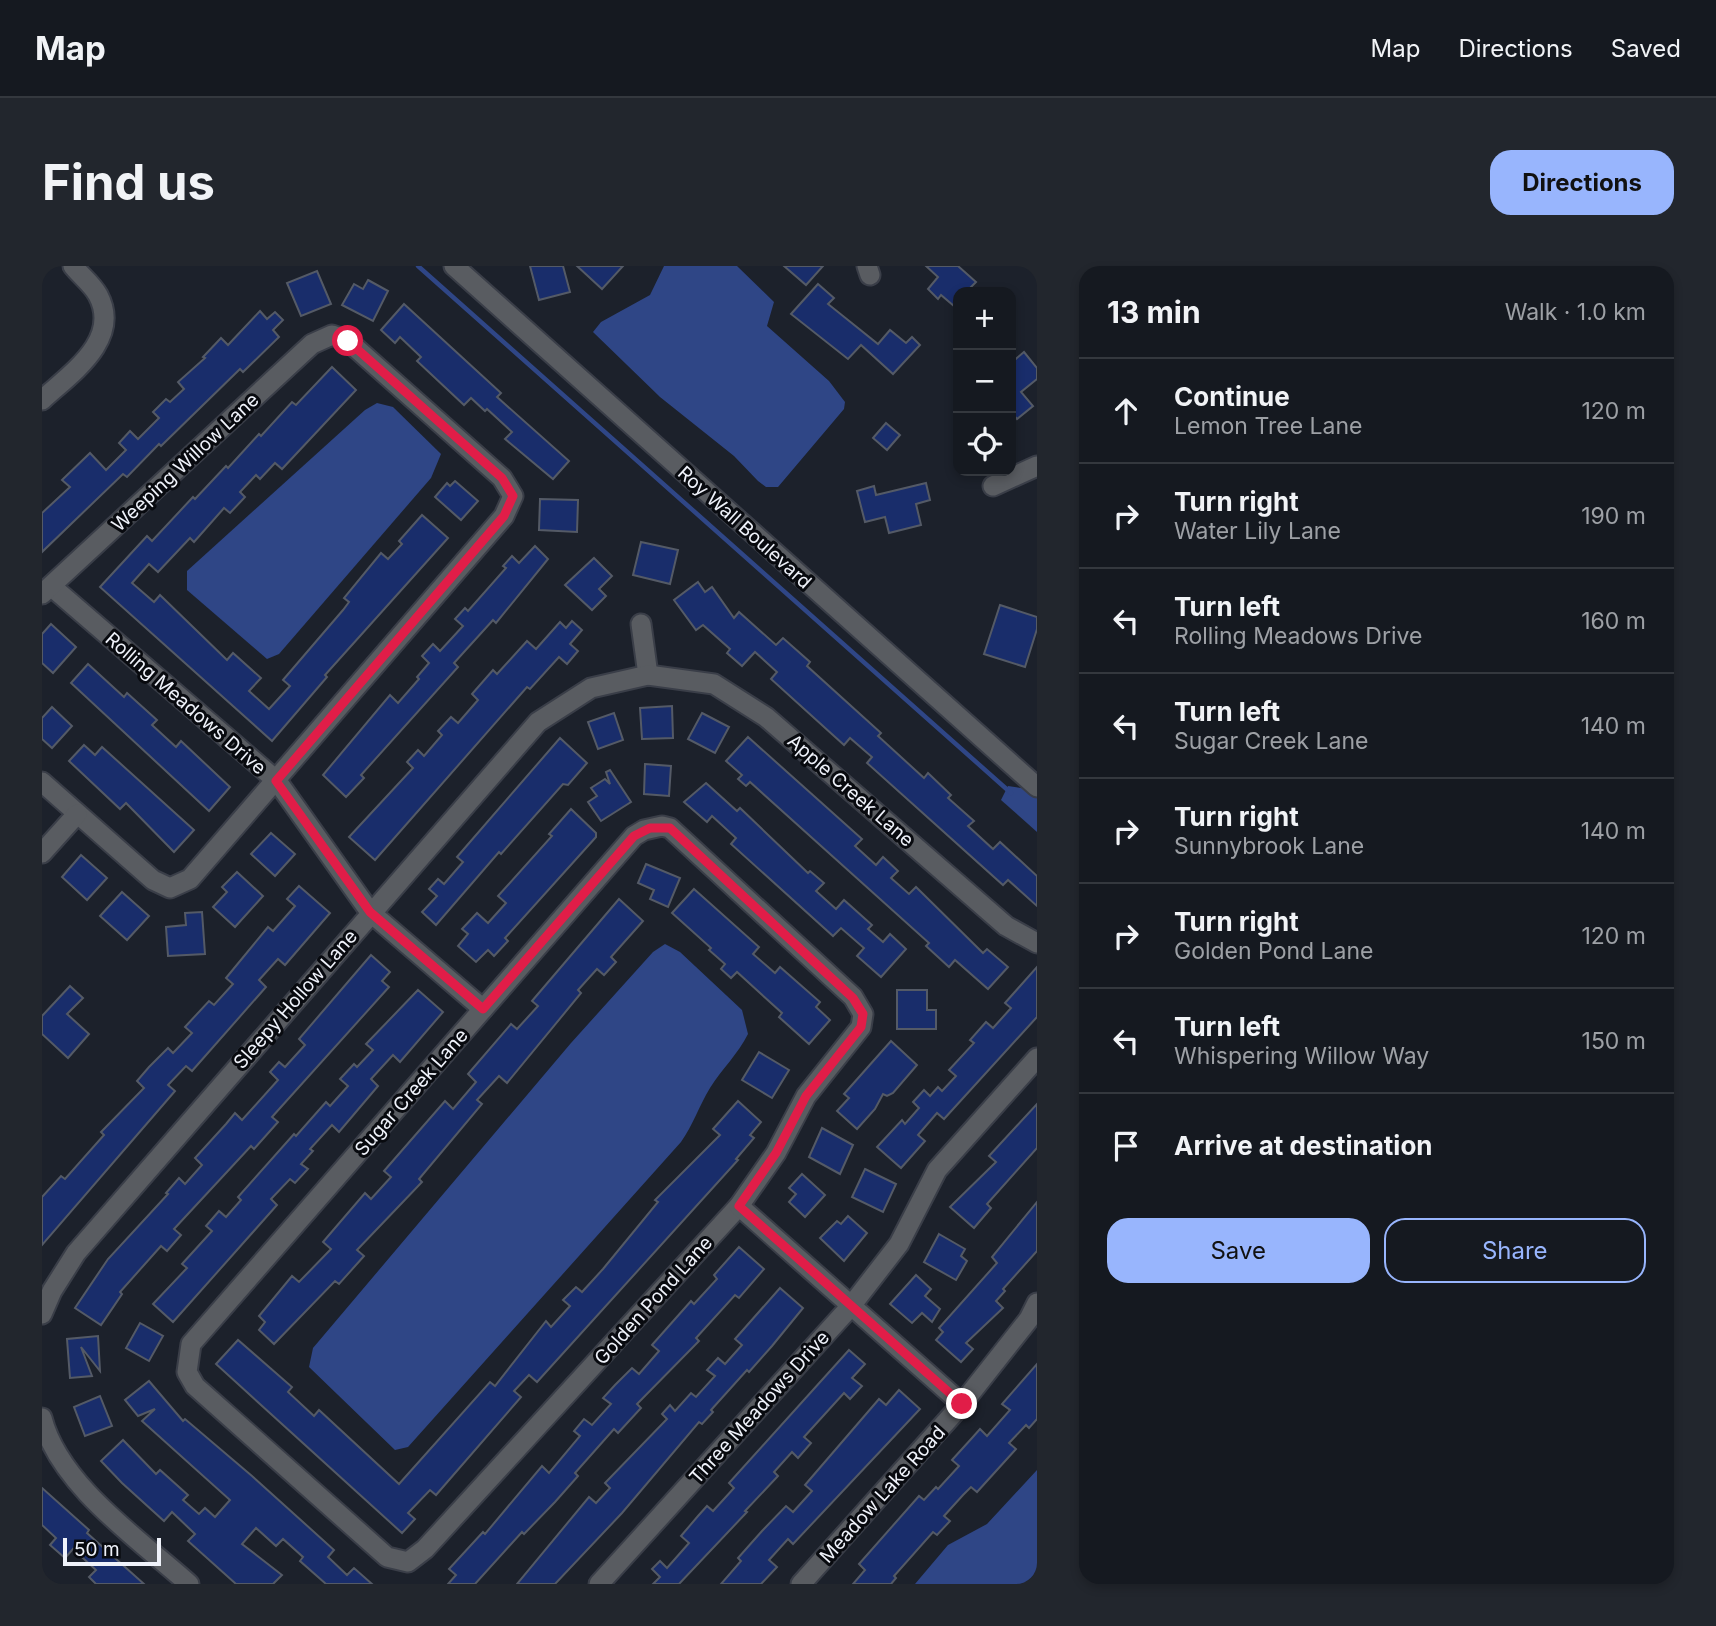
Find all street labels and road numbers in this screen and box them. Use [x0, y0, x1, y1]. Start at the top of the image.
street label: Weeping Willow Lane [107, 388, 264, 536]
street label: Roy Wall Boulevard [673, 461, 816, 593]
street label: Rolling Meadows Drive [101, 627, 271, 779]
street label: Apple Creek Lane [783, 729, 919, 851]
street label: Sleepy Hollow Lane [229, 925, 362, 1074]
street label: Sugar Creek Lane [350, 1024, 473, 1160]
street label: Golden Pond Lane [590, 1231, 717, 1369]
street label: Three Meadows Drive [685, 1326, 834, 1488]
street label: Meadow Lake Road [815, 1421, 950, 1568]

